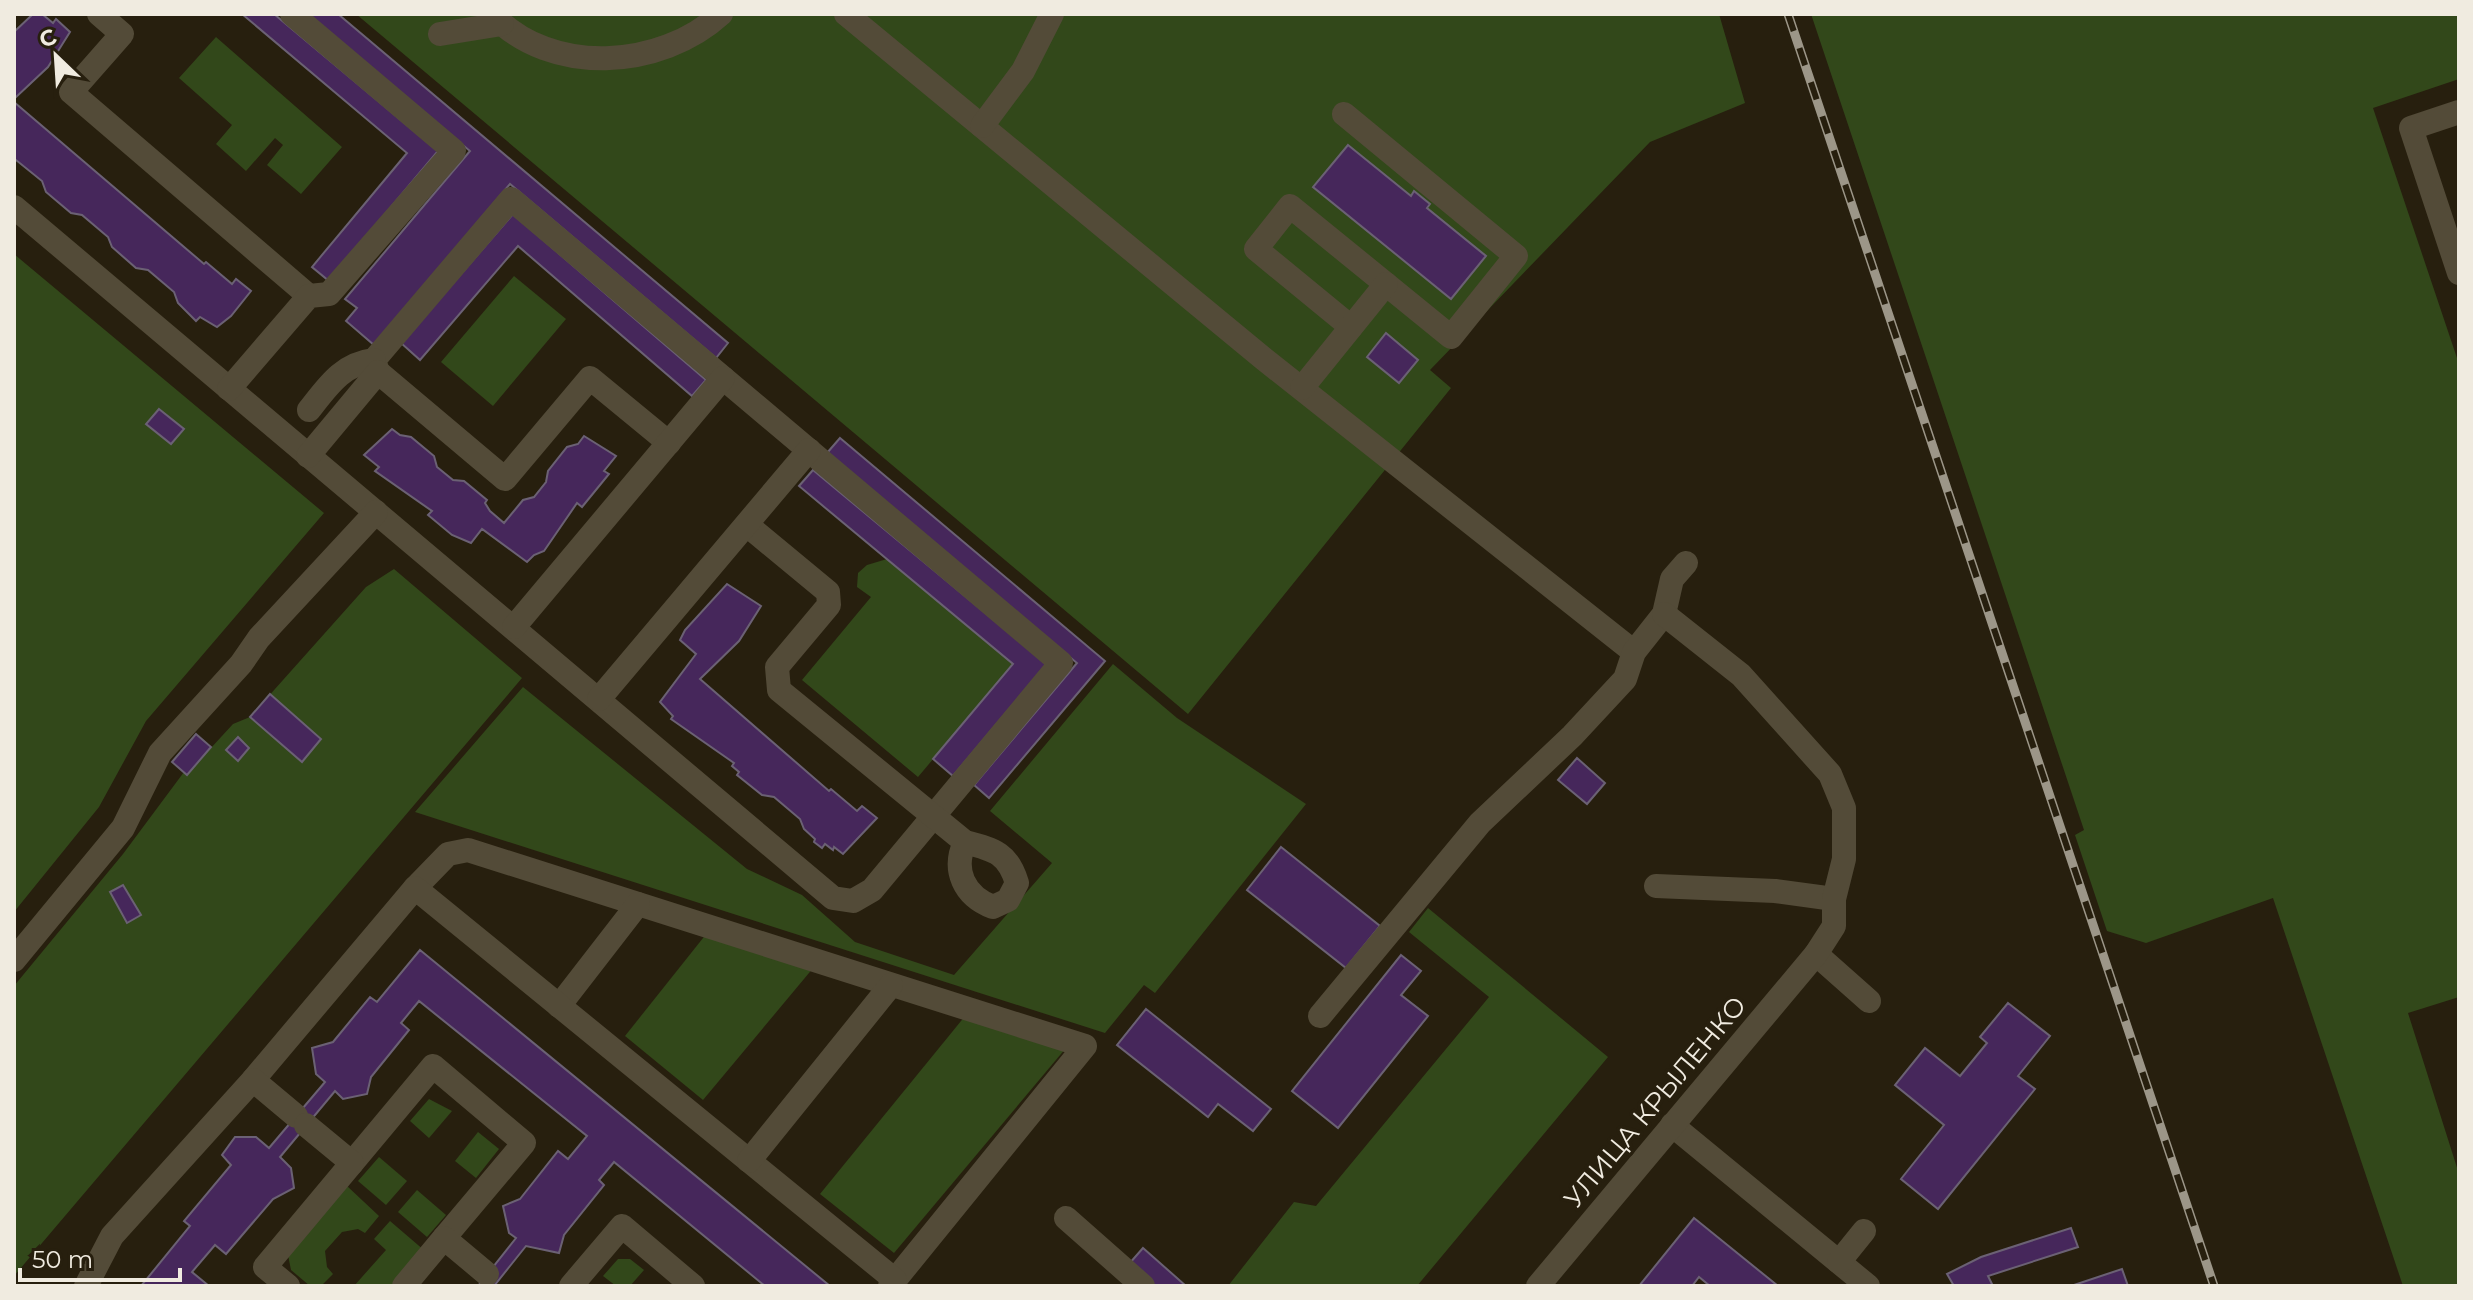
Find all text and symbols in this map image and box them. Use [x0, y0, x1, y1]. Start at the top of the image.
north arrow [16, 16, 96, 96]
text: С [35, 23, 61, 54]
street label: УЛИЦА КРЫЛЕНКО [1557, 990, 1753, 1214]
scale bar [20, 1232, 180, 1282]
text: 50 m [32, 1245, 93, 1274]

